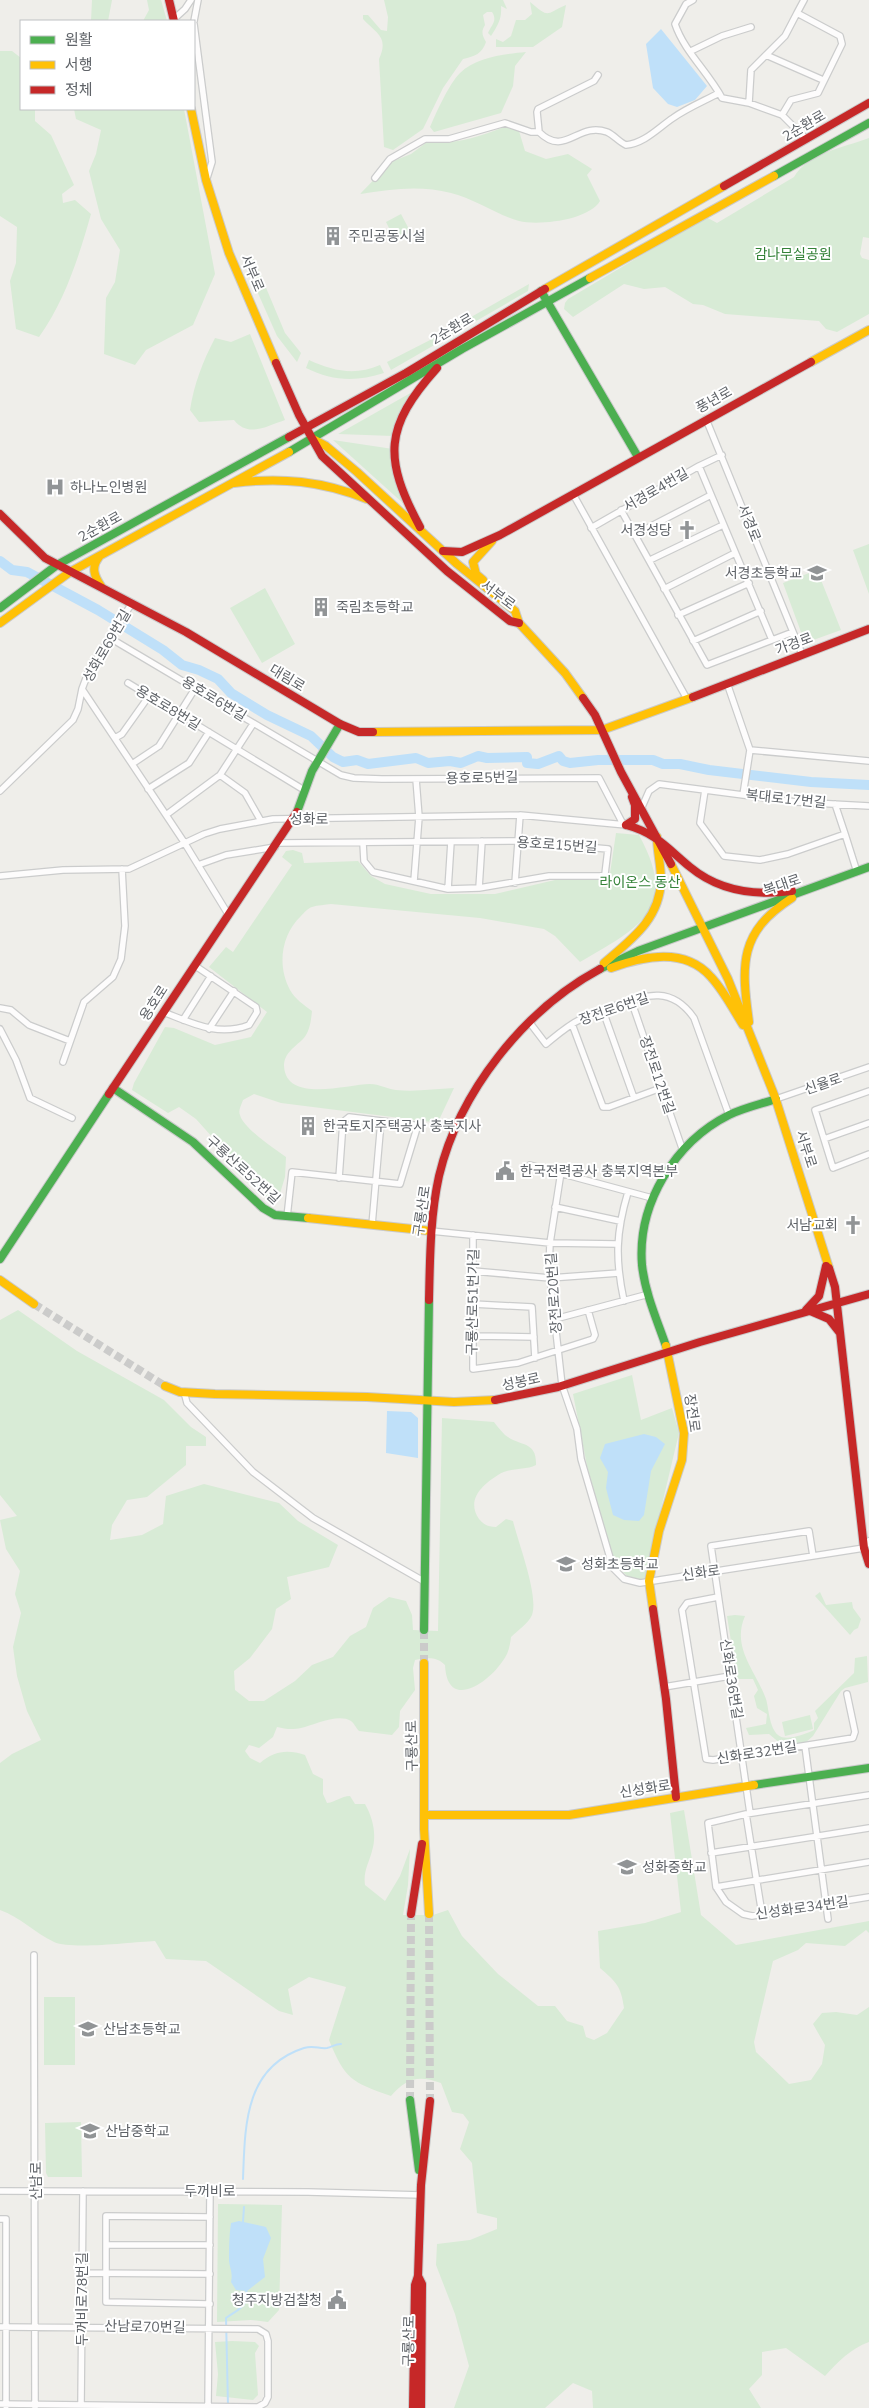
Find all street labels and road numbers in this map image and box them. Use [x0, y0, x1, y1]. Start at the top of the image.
street label: 2순환로 [779, 106, 829, 146]
street label: 서부로 [236, 252, 268, 295]
street label: 2순환로 [427, 309, 477, 349]
street label: 풍년로 [692, 382, 736, 418]
street label: 서경로4번길 [620, 464, 692, 516]
street label: 서경로 [733, 502, 765, 545]
street label: 2순환로 [75, 507, 125, 547]
street label: 서부로 [477, 576, 519, 614]
street label: 성화로69번길 [78, 606, 136, 686]
street label: 가경로 [773, 628, 816, 660]
street label: 대림로 [266, 660, 309, 696]
street label: 용호로6번길 [178, 672, 250, 726]
street label: 용호로8번길 [132, 681, 204, 735]
street label: 용호로5번길 [445, 768, 519, 788]
street label: 복대로17번길 [745, 785, 827, 813]
street label: 성화로 [290, 810, 328, 829]
street label: 용호로15번길 [516, 833, 598, 857]
street label: 복대로 [761, 870, 803, 900]
street label: 용호로 [136, 982, 173, 1024]
street label: 장전로6번길 [576, 988, 652, 1030]
street label: 장전로12번길 [635, 1034, 679, 1116]
street label: 신율로 [802, 1069, 844, 1099]
street label: 서부로 [791, 1128, 821, 1170]
street label: 구룡산로52번길 [202, 1131, 284, 1209]
street label: 구룡산로 [409, 1184, 435, 1238]
street label: 구룡산로51번가길 [463, 1248, 483, 1356]
street label: 장전로20번길 [542, 1252, 566, 1334]
street label: 성봉로 [500, 1369, 542, 1395]
street label: 장전로 [680, 1393, 704, 1434]
street label: 신화로 [681, 1561, 722, 1585]
street label: 신화로36번길 [715, 1637, 747, 1721]
street label: 구룡산로 [402, 1720, 422, 1772]
street label: 신화로32번길 [715, 1737, 799, 1769]
street label: 신성화로 [618, 1776, 672, 1802]
street label: 신성화로34번길 [754, 1892, 850, 1924]
street label: 산남로 [27, 2162, 46, 2200]
street label: 두꺼비로 [184, 2182, 236, 2201]
street label: 두꺼비로78번길 [73, 2252, 92, 2346]
street label: 구룡산로 [399, 2315, 419, 2367]
street label: 산남로70번길 [104, 2317, 186, 2337]

